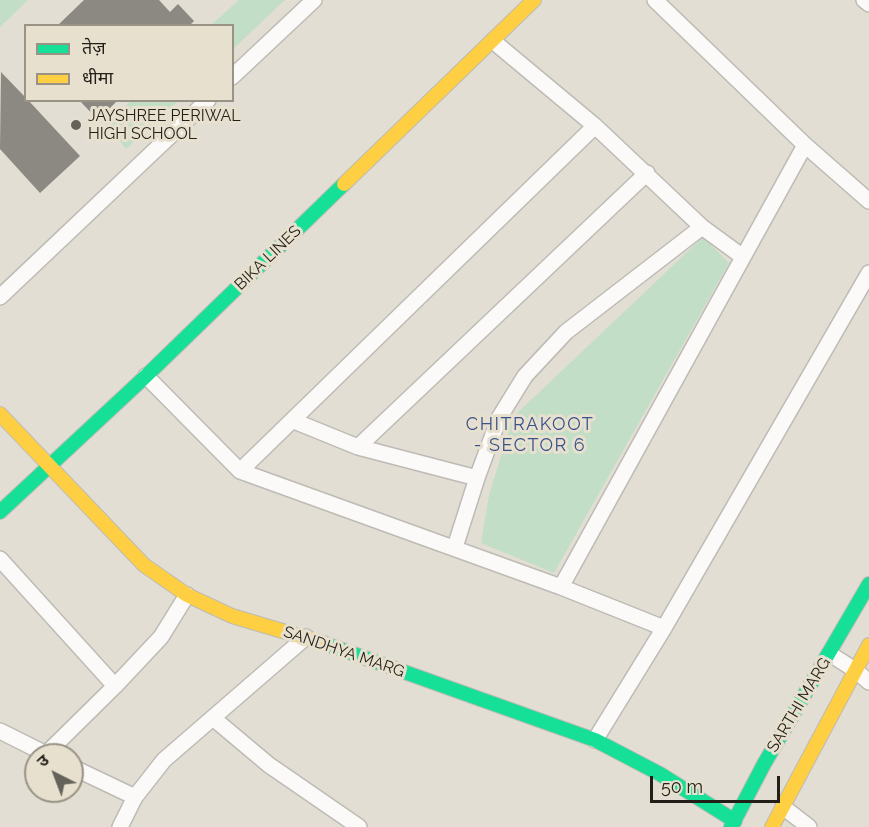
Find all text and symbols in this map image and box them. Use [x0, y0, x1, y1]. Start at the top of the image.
legend [24, 24, 234, 102]
text: तेज़ [82, 37, 106, 58]
text: धीमा [82, 67, 113, 88]
place label: JAYSHREE PERIWAL HIGH SCHOOL [88, 106, 241, 144]
marker: JAYSHREE PERIWAL HIGH SCHOOL [69, 118, 83, 132]
street label: BIKA LINES [231, 222, 305, 294]
district label: CHITRAKOOT - SECTOR 6 [466, 414, 594, 456]
street label: SANDHYA MARG [281, 622, 407, 682]
street label: SARTHI MARG [763, 654, 835, 756]
north arrow [24, 743, 84, 803]
text: उ [33, 751, 53, 771]
scale bar [653, 764, 784, 802]
text: 50 m [661, 776, 703, 797]

